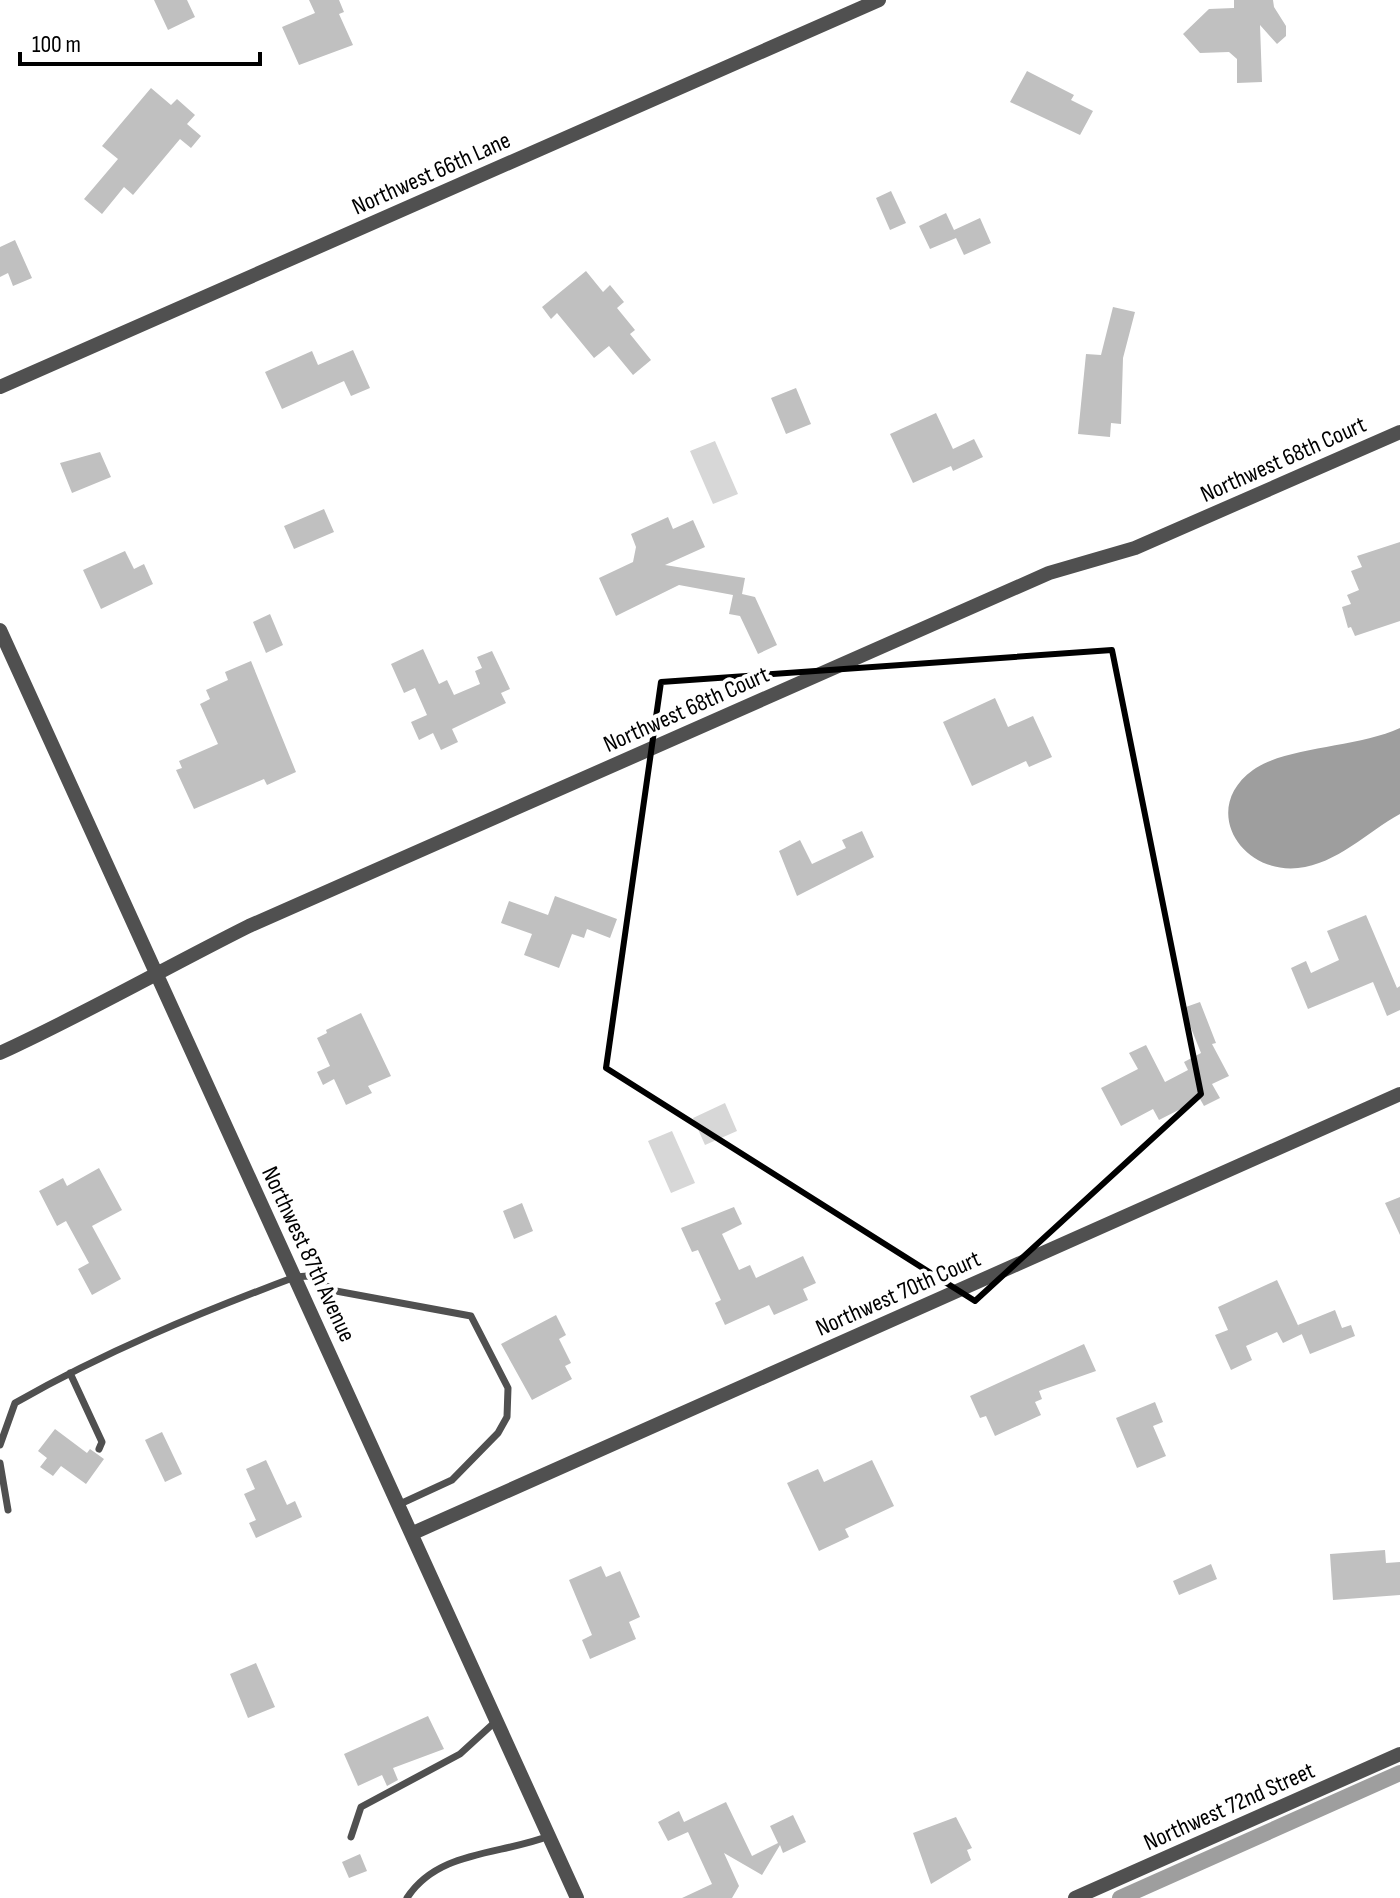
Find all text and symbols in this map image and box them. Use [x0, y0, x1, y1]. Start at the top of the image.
scale bar [20, 16, 260, 66]
text: 100 m [32, 30, 81, 59]
street label: Northwest 66th Lane [348, 126, 515, 221]
street label: Northwest 68th Court [1196, 410, 1370, 509]
street label: Northwest 68th Court [599, 660, 773, 759]
street label: Northwest 87th Avenue [255, 1162, 362, 1346]
street label: Northwest 70th Court [811, 1244, 985, 1343]
street label: Northwest 72nd Street [1139, 1756, 1319, 1857]

